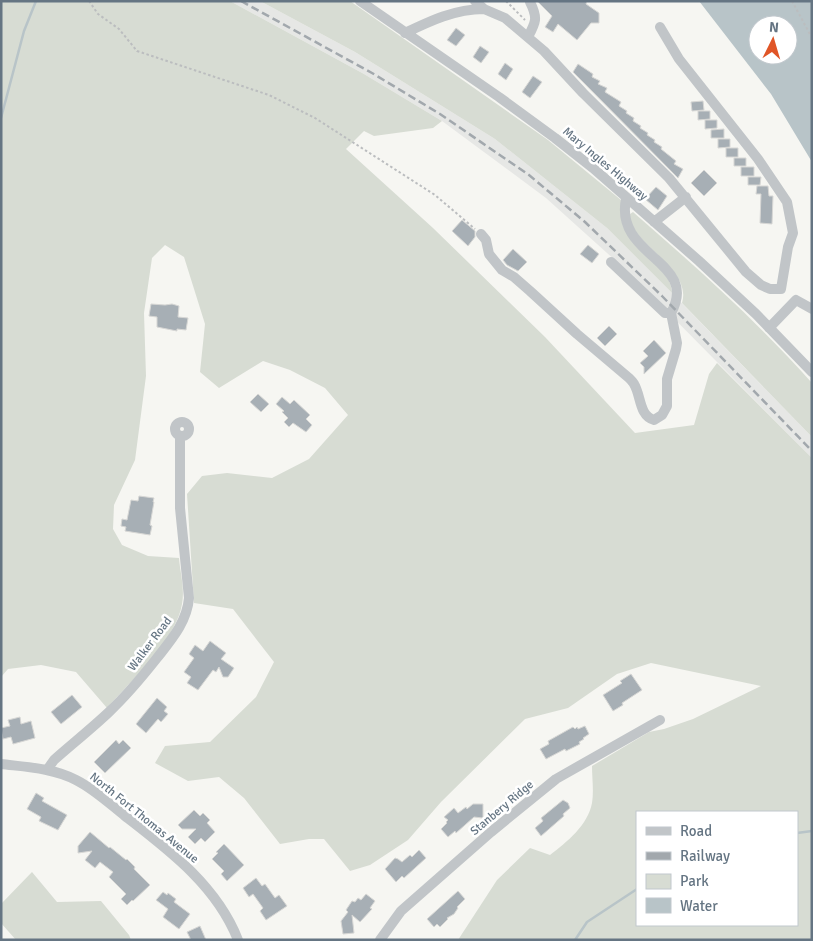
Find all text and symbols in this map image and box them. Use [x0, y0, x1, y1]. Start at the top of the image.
north arrow [748, 15, 798, 65]
text: N [768, 19, 780, 36]
street label: Mary Ingles Highway [559, 124, 651, 204]
street label: Walker Road [125, 614, 175, 674]
street label: North Fort Thomas Avenue [86, 769, 202, 867]
street label: Stanbery Ridge [467, 777, 537, 839]
legend [636, 811, 798, 926]
text: Road [680, 822, 712, 840]
text: Railway [680, 847, 730, 865]
text: Park [680, 872, 709, 890]
text: Water [680, 897, 718, 915]

